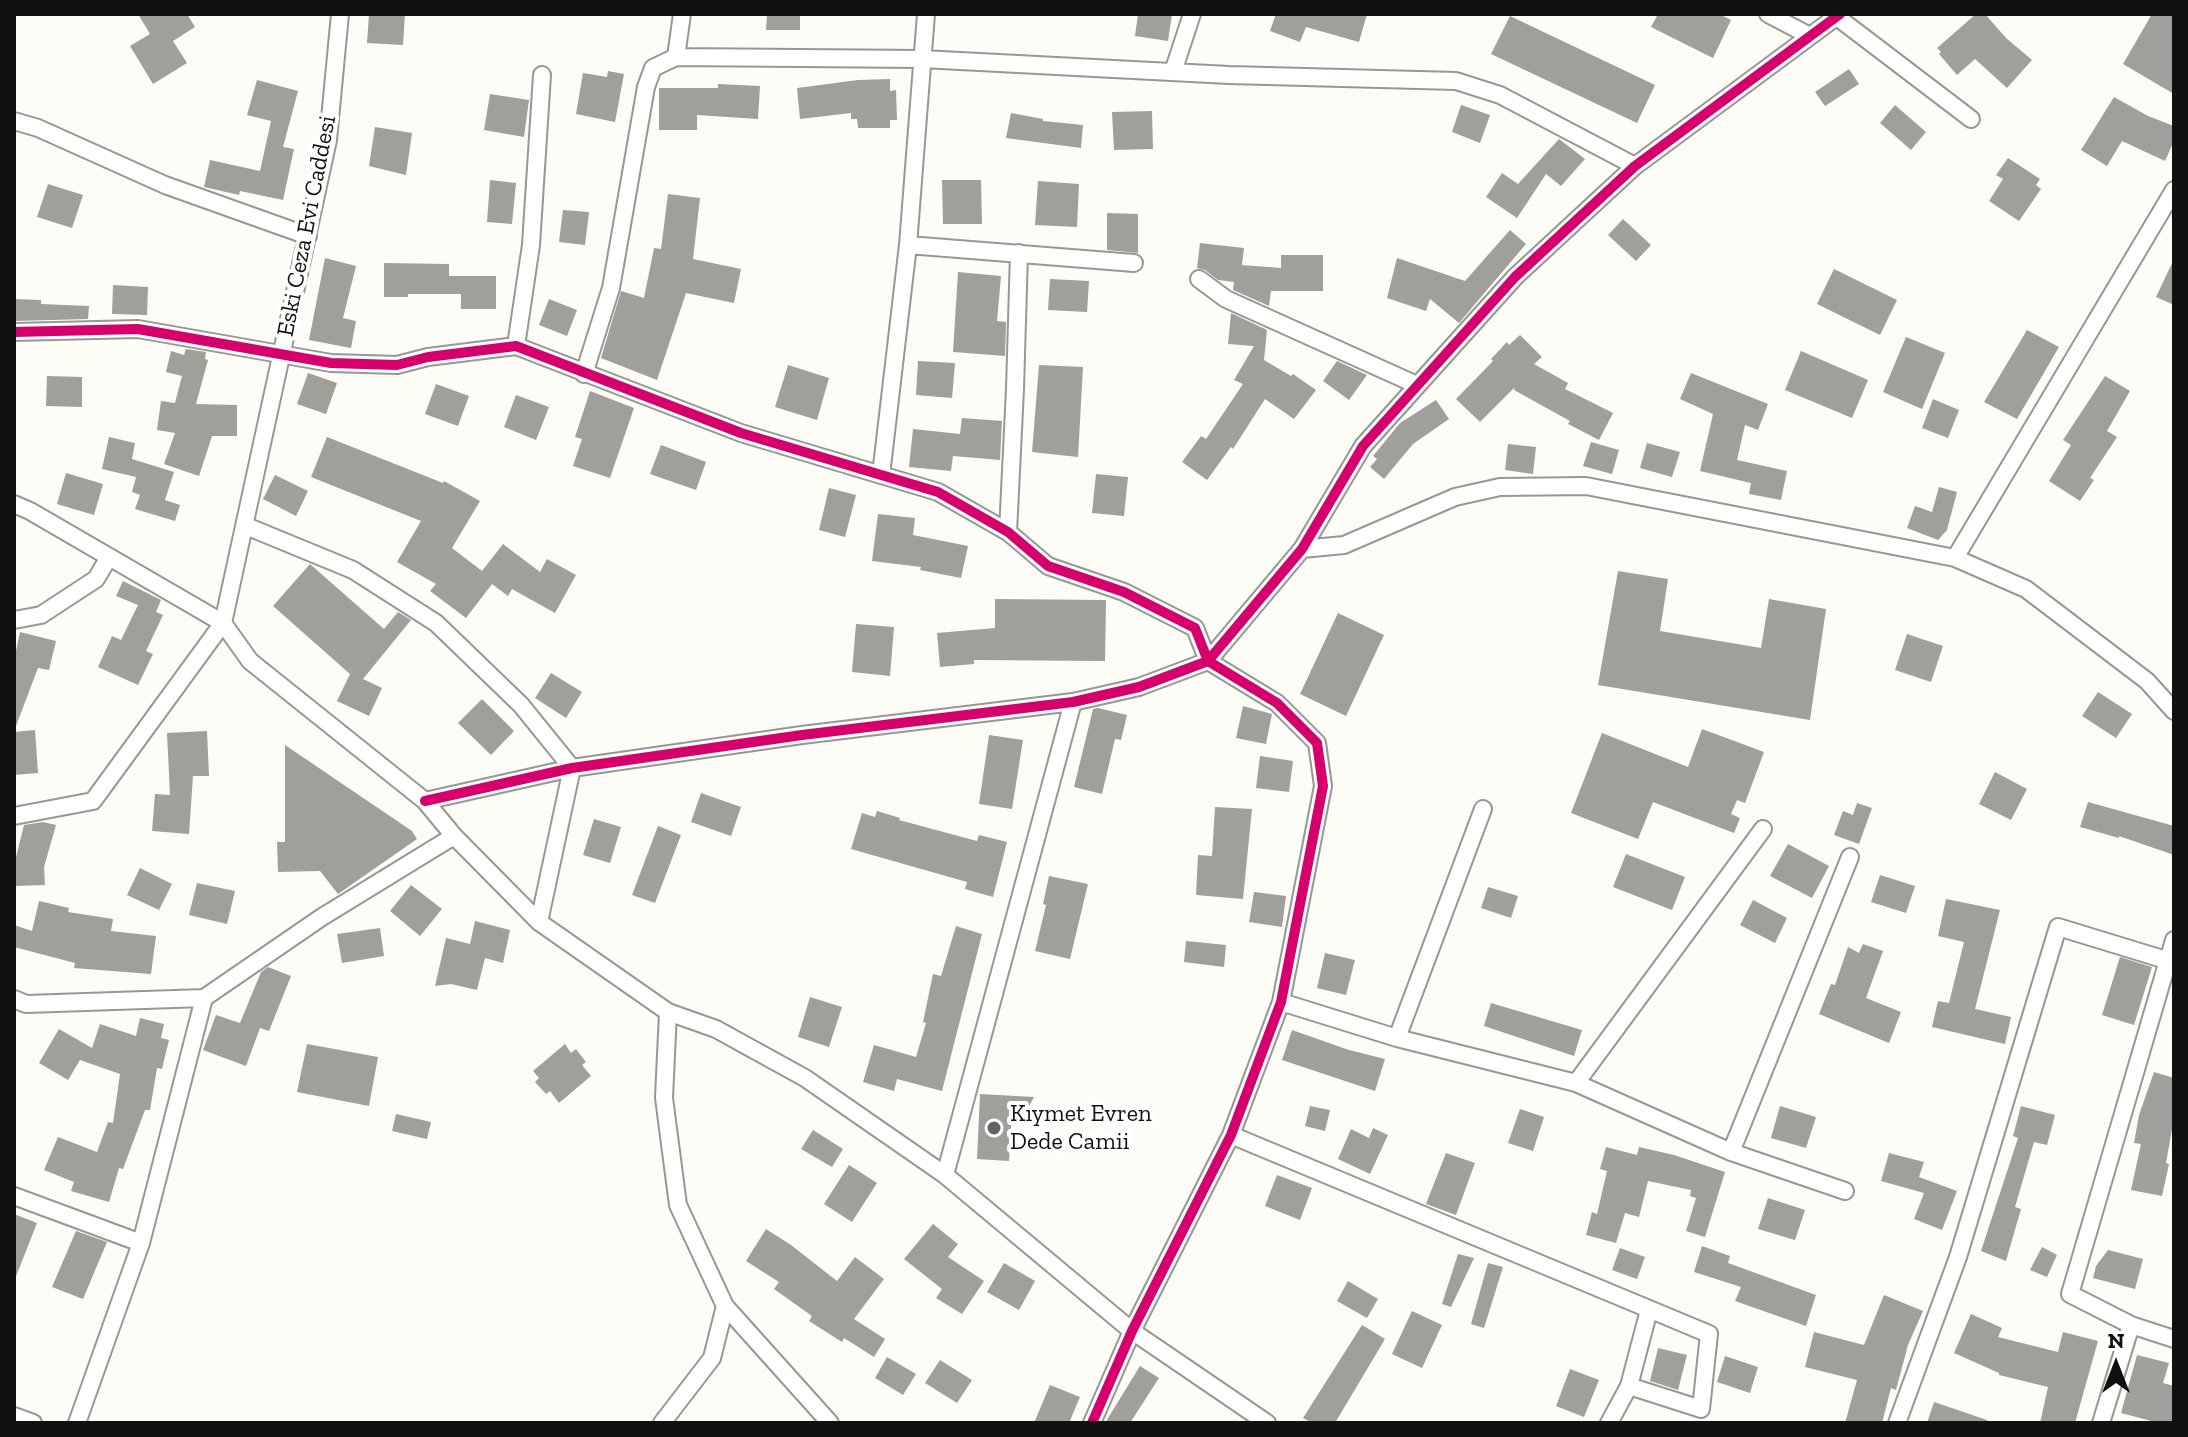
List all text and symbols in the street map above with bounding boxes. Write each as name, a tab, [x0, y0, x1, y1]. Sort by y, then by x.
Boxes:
street label: Eski Ceza Evi Caddesi	[271, 113, 343, 339]
place label: Kıymet Evren Dede Camii	[1010, 1100, 1152, 1156]
marker: Kıymet Evren Dede Camii	[985, 1119, 1003, 1137]
north arrow	[2076, 1325, 2156, 1405]
text: N	[2108, 1327, 2124, 1354]

